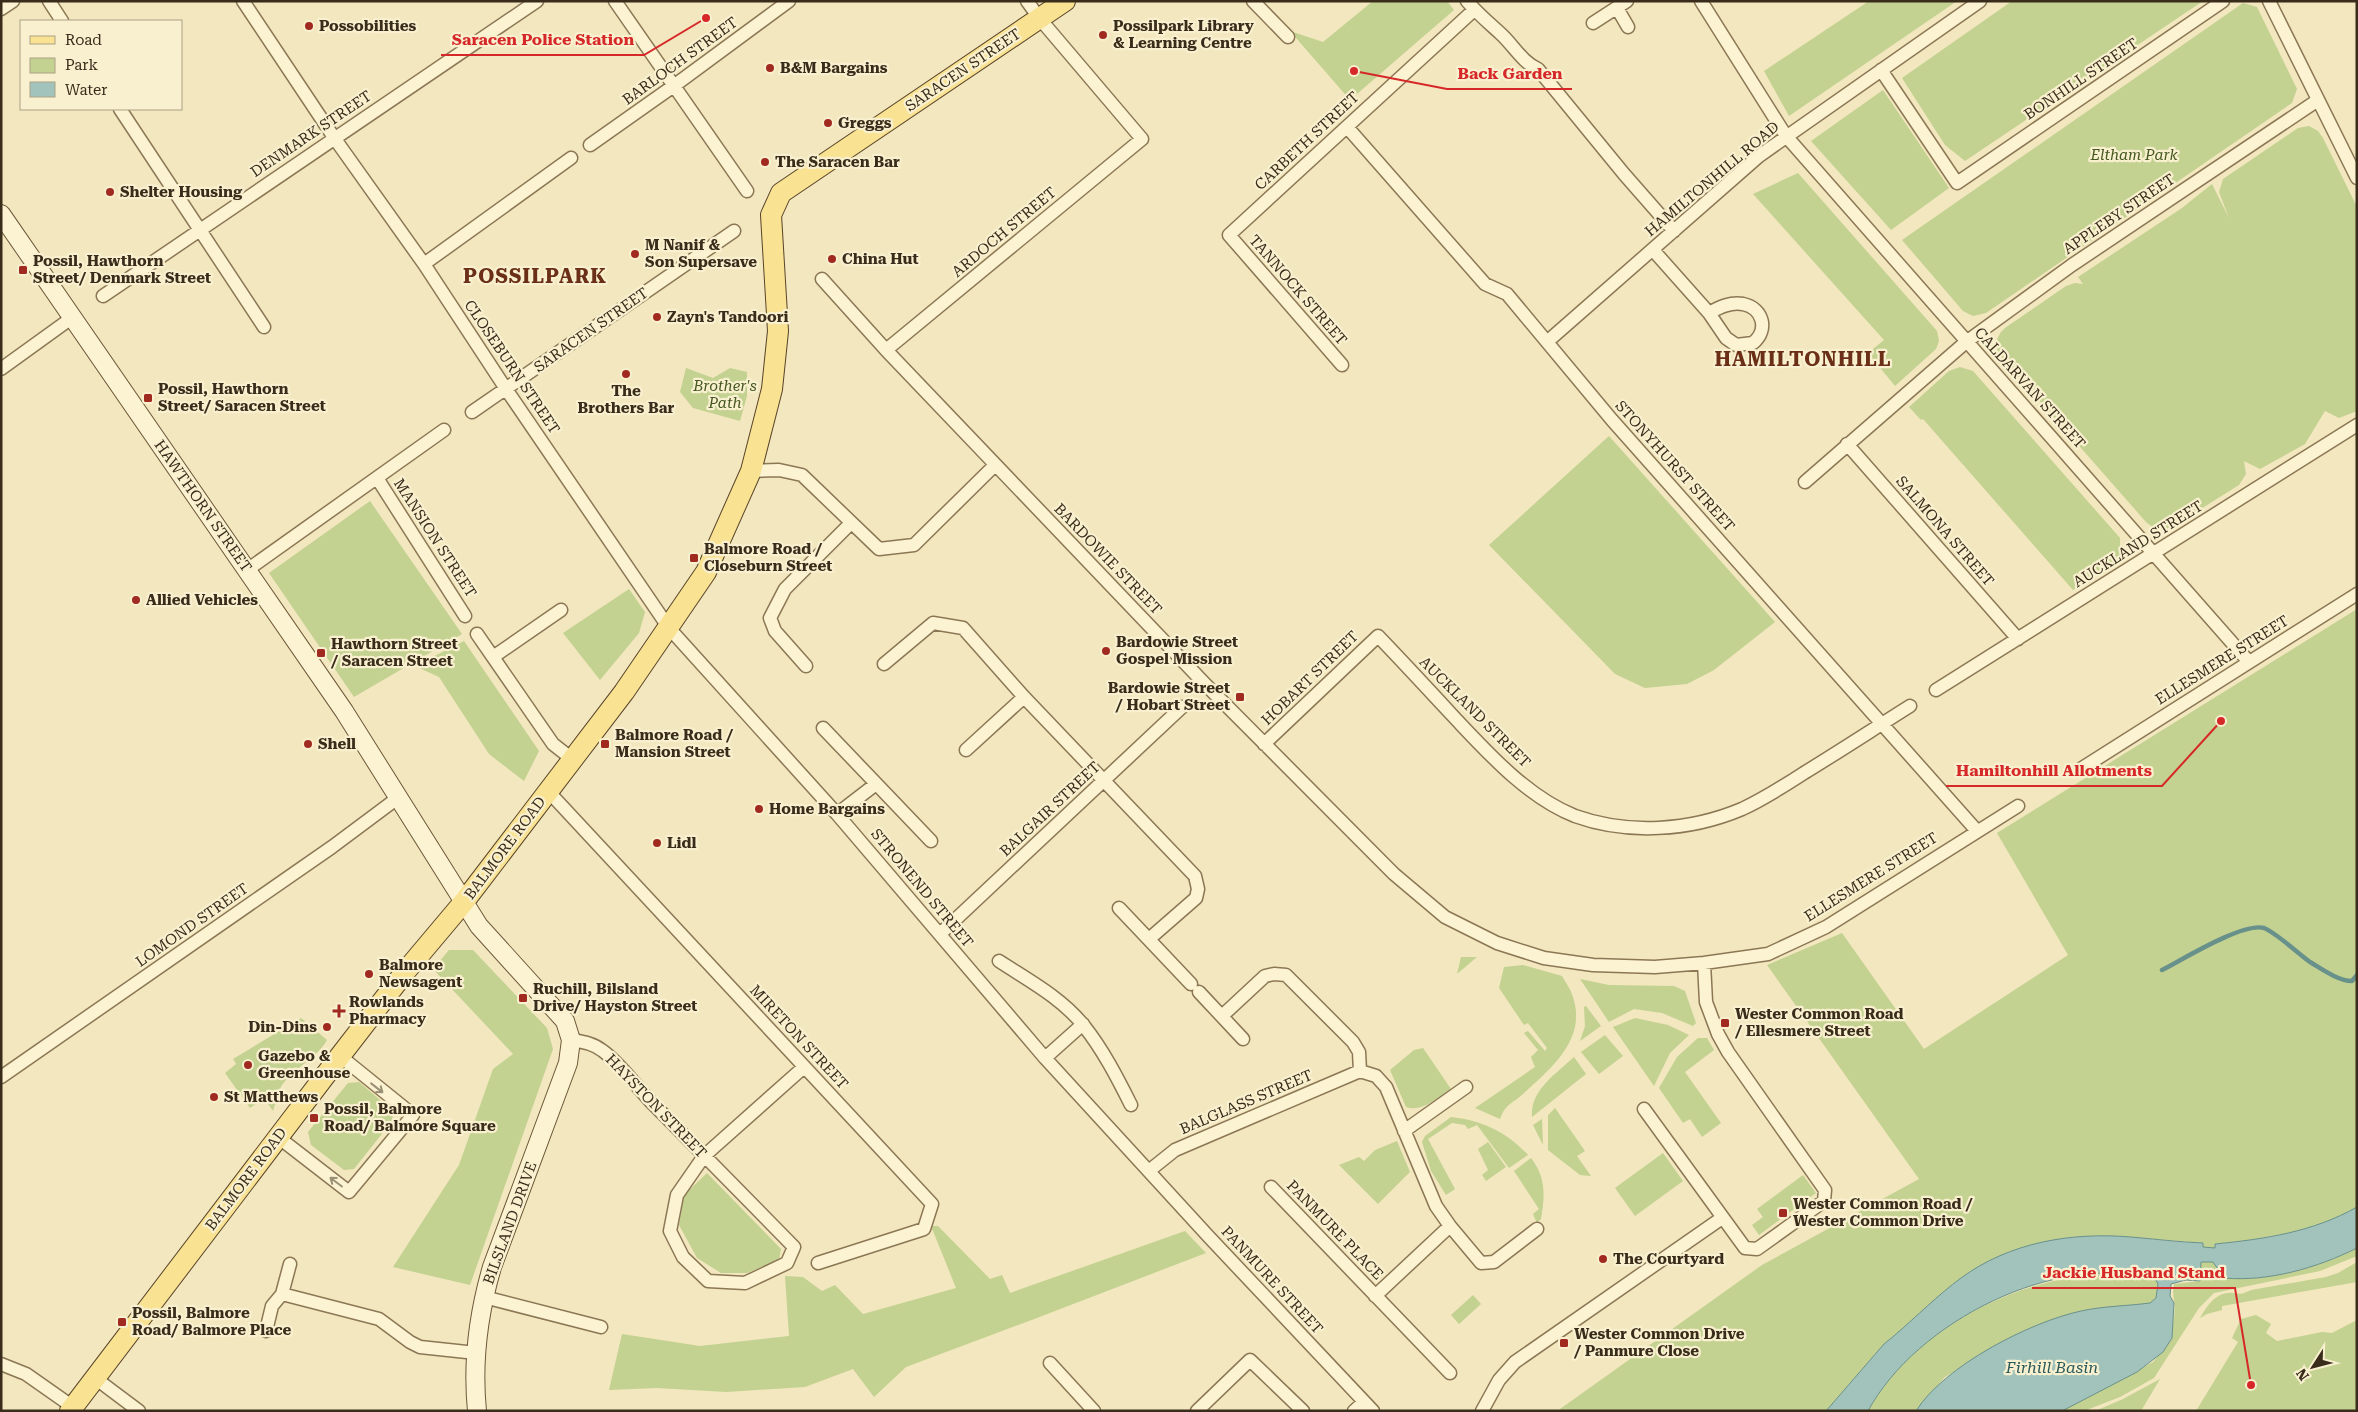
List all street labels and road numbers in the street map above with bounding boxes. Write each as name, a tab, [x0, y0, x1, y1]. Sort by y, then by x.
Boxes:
street label: BARLOCH STREET	[619, 13, 741, 109]
street label: SARACEN STREET	[902, 25, 1024, 115]
street label: BONHILL STREET	[2021, 34, 2141, 124]
street label: DENMARK STREET	[247, 87, 375, 181]
street label: CARBETH STREET	[1251, 88, 1363, 194]
street label: HAMILTONHILL ROAD	[1641, 118, 1783, 240]
street label: APPLEBY STREET	[2060, 170, 2178, 258]
street label: ARDOCH STREET	[948, 183, 1060, 281]
street label: TANNOCK STREET	[1245, 231, 1351, 349]
street label: SARACEN STREET	[530, 284, 652, 376]
street label: CLOSEBURN STREET	[460, 297, 564, 437]
street label: CALDARVAN STREET	[1971, 324, 2089, 452]
street label: STONYHURST STREET	[1612, 397, 1738, 535]
street label: HAWTHORN STREET	[151, 436, 255, 576]
street label: SALMONA STREET	[1892, 472, 1998, 590]
street label: MANSION STREET	[390, 475, 480, 601]
street label: AUCKLAND STREET	[2070, 497, 2206, 591]
street label: BARDOWIE STREET	[1050, 500, 1166, 618]
street label: ELLESMERE STREET	[2152, 612, 2292, 708]
street label: HOBART STREET	[1258, 627, 1362, 729]
street label: AUCKLAND STREET	[1416, 653, 1534, 771]
street label: BALGAIR STREET	[996, 758, 1104, 860]
street label: BALMORE ROAD	[461, 793, 549, 903]
street label: STRONEND STREET	[867, 825, 977, 951]
street label: ELLESMERE STREET	[1801, 829, 1941, 925]
street label: LOMOND STREET	[132, 879, 252, 971]
street label: MIRETON STREET	[746, 981, 852, 1093]
street label: HAYSTON STREET	[602, 1050, 710, 1162]
street label: BALGLASS STREET	[1177, 1066, 1315, 1138]
street label: BALMORE ROAD	[202, 1124, 290, 1234]
street label: BILSLAND DRIVE	[479, 1159, 541, 1287]
street label: PANMURE PLACE	[1283, 1177, 1387, 1283]
street label: PANMURE STREET	[1218, 1223, 1326, 1337]

